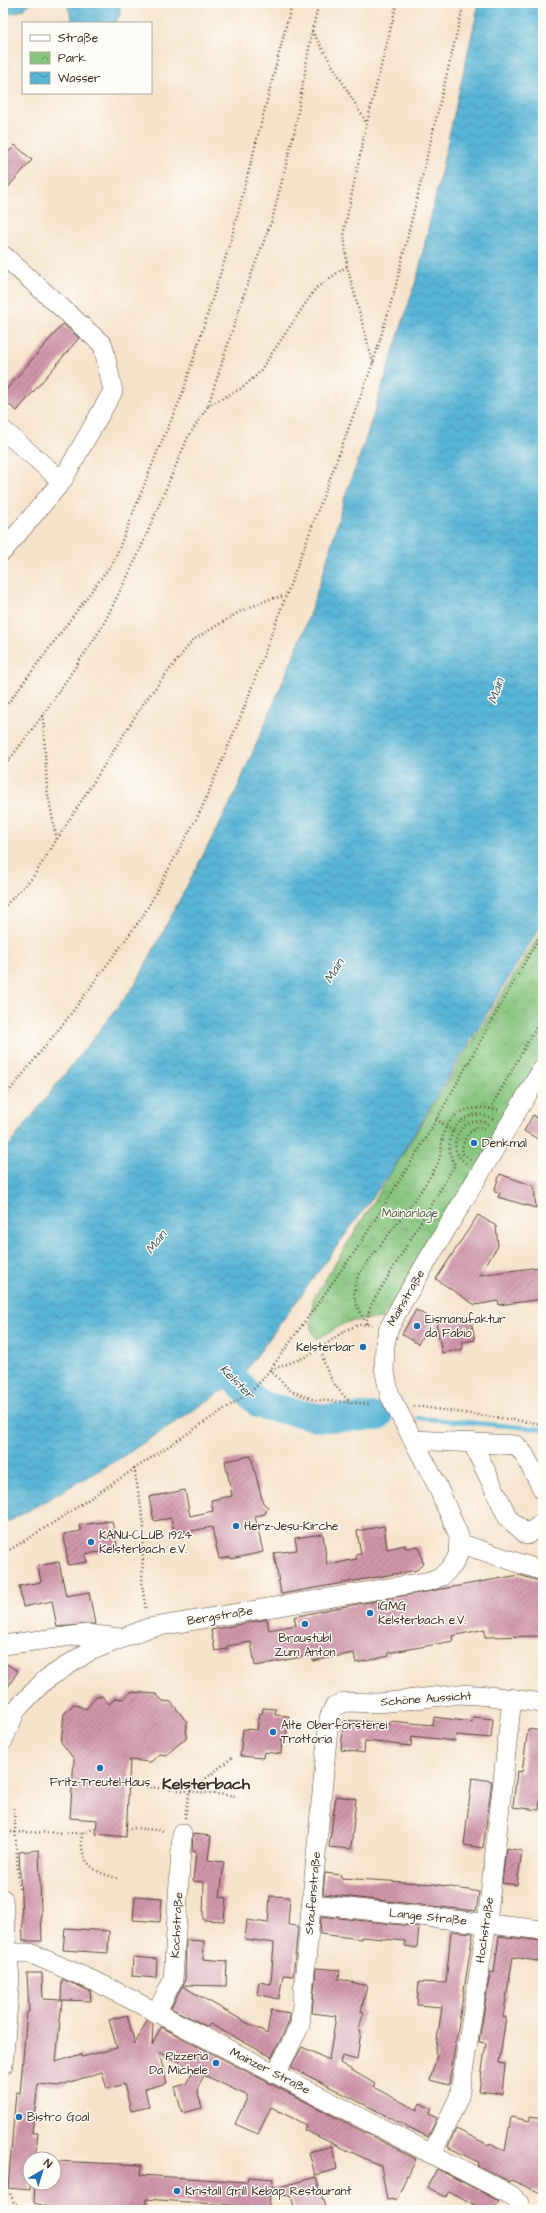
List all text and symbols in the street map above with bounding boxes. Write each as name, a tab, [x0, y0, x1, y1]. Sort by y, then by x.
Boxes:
legend	[22, 22, 152, 94]
text: Straße	[58, 30, 99, 47]
text: Park	[58, 50, 86, 67]
text: Wasser	[58, 70, 101, 87]
water label: Main	[483, 675, 509, 706]
water label: Main	[320, 954, 349, 987]
place label: Denkmal	[482, 1135, 527, 1152]
marker: Denkmal	[469, 1138, 479, 1148]
park label: Mainanlage	[382, 1205, 439, 1223]
water label: Main	[141, 1225, 172, 1258]
street label: Mainstraße	[383, 1266, 429, 1329]
place label: Eismanufaktur da Fabio	[425, 1311, 506, 1342]
marker: Eismanufaktur da Fabio	[412, 1321, 422, 1331]
place label: Kelsterbar	[296, 1339, 355, 1356]
marker: Kelsterbar	[358, 1342, 368, 1352]
water label: Kelster	[215, 1360, 260, 1405]
place label: Herz-Jesu-Kirche	[244, 1518, 339, 1535]
marker: Herz-Jesu-Kirche	[231, 1521, 241, 1531]
place label: KANU-CLUB 1924 Kelsterbach e.V.	[99, 1527, 192, 1558]
marker: KANU-CLUB 1924 Kelsterbach e.V.	[86, 1537, 96, 1547]
place label: IGMG Kelsterbach e.V.	[378, 1598, 467, 1629]
street label: Bergstraße	[186, 1602, 255, 1631]
marker: IGMG Kelsterbach e.V.	[365, 1608, 375, 1618]
marker: Braustübl Zum Anton	[300, 1619, 310, 1629]
place label: Braustübl Zum Anton	[275, 1630, 335, 1661]
street label: Schöne Aussicht	[380, 1687, 472, 1711]
place label: Alte Oberförsterei Trattoria	[281, 1717, 388, 1748]
marker: Alte Oberförsterei Trattoria	[268, 1727, 278, 1737]
marker: Fritz-Treutel-Haus	[95, 1763, 105, 1773]
district label: Kelsterbach	[162, 1773, 251, 1795]
place label: Fritz-Treutel-Haus	[50, 1774, 150, 1791]
street label: Staufenstraße	[301, 1850, 325, 1935]
street label: Kochstraße	[167, 1891, 187, 1958]
street label: Hochstraße	[472, 1896, 498, 1964]
street label: Lange Straße	[388, 1904, 468, 1931]
street label: Mainzer Straße	[227, 2043, 314, 2099]
place label: Pizzeria Da Michele	[149, 2048, 209, 2079]
marker: Pizzeria Da Michele	[211, 2058, 221, 2068]
place label: Bistro Goal	[27, 2109, 90, 2126]
marker: Bistro Goal	[14, 2112, 24, 2122]
north arrow	[22, 2151, 62, 2191]
text: N	[41, 2155, 55, 2172]
place label: Kristall Grill Kebap Restaurant	[185, 2183, 352, 2200]
marker: Kristall Grill Kebap Restaurant	[172, 2186, 182, 2196]

